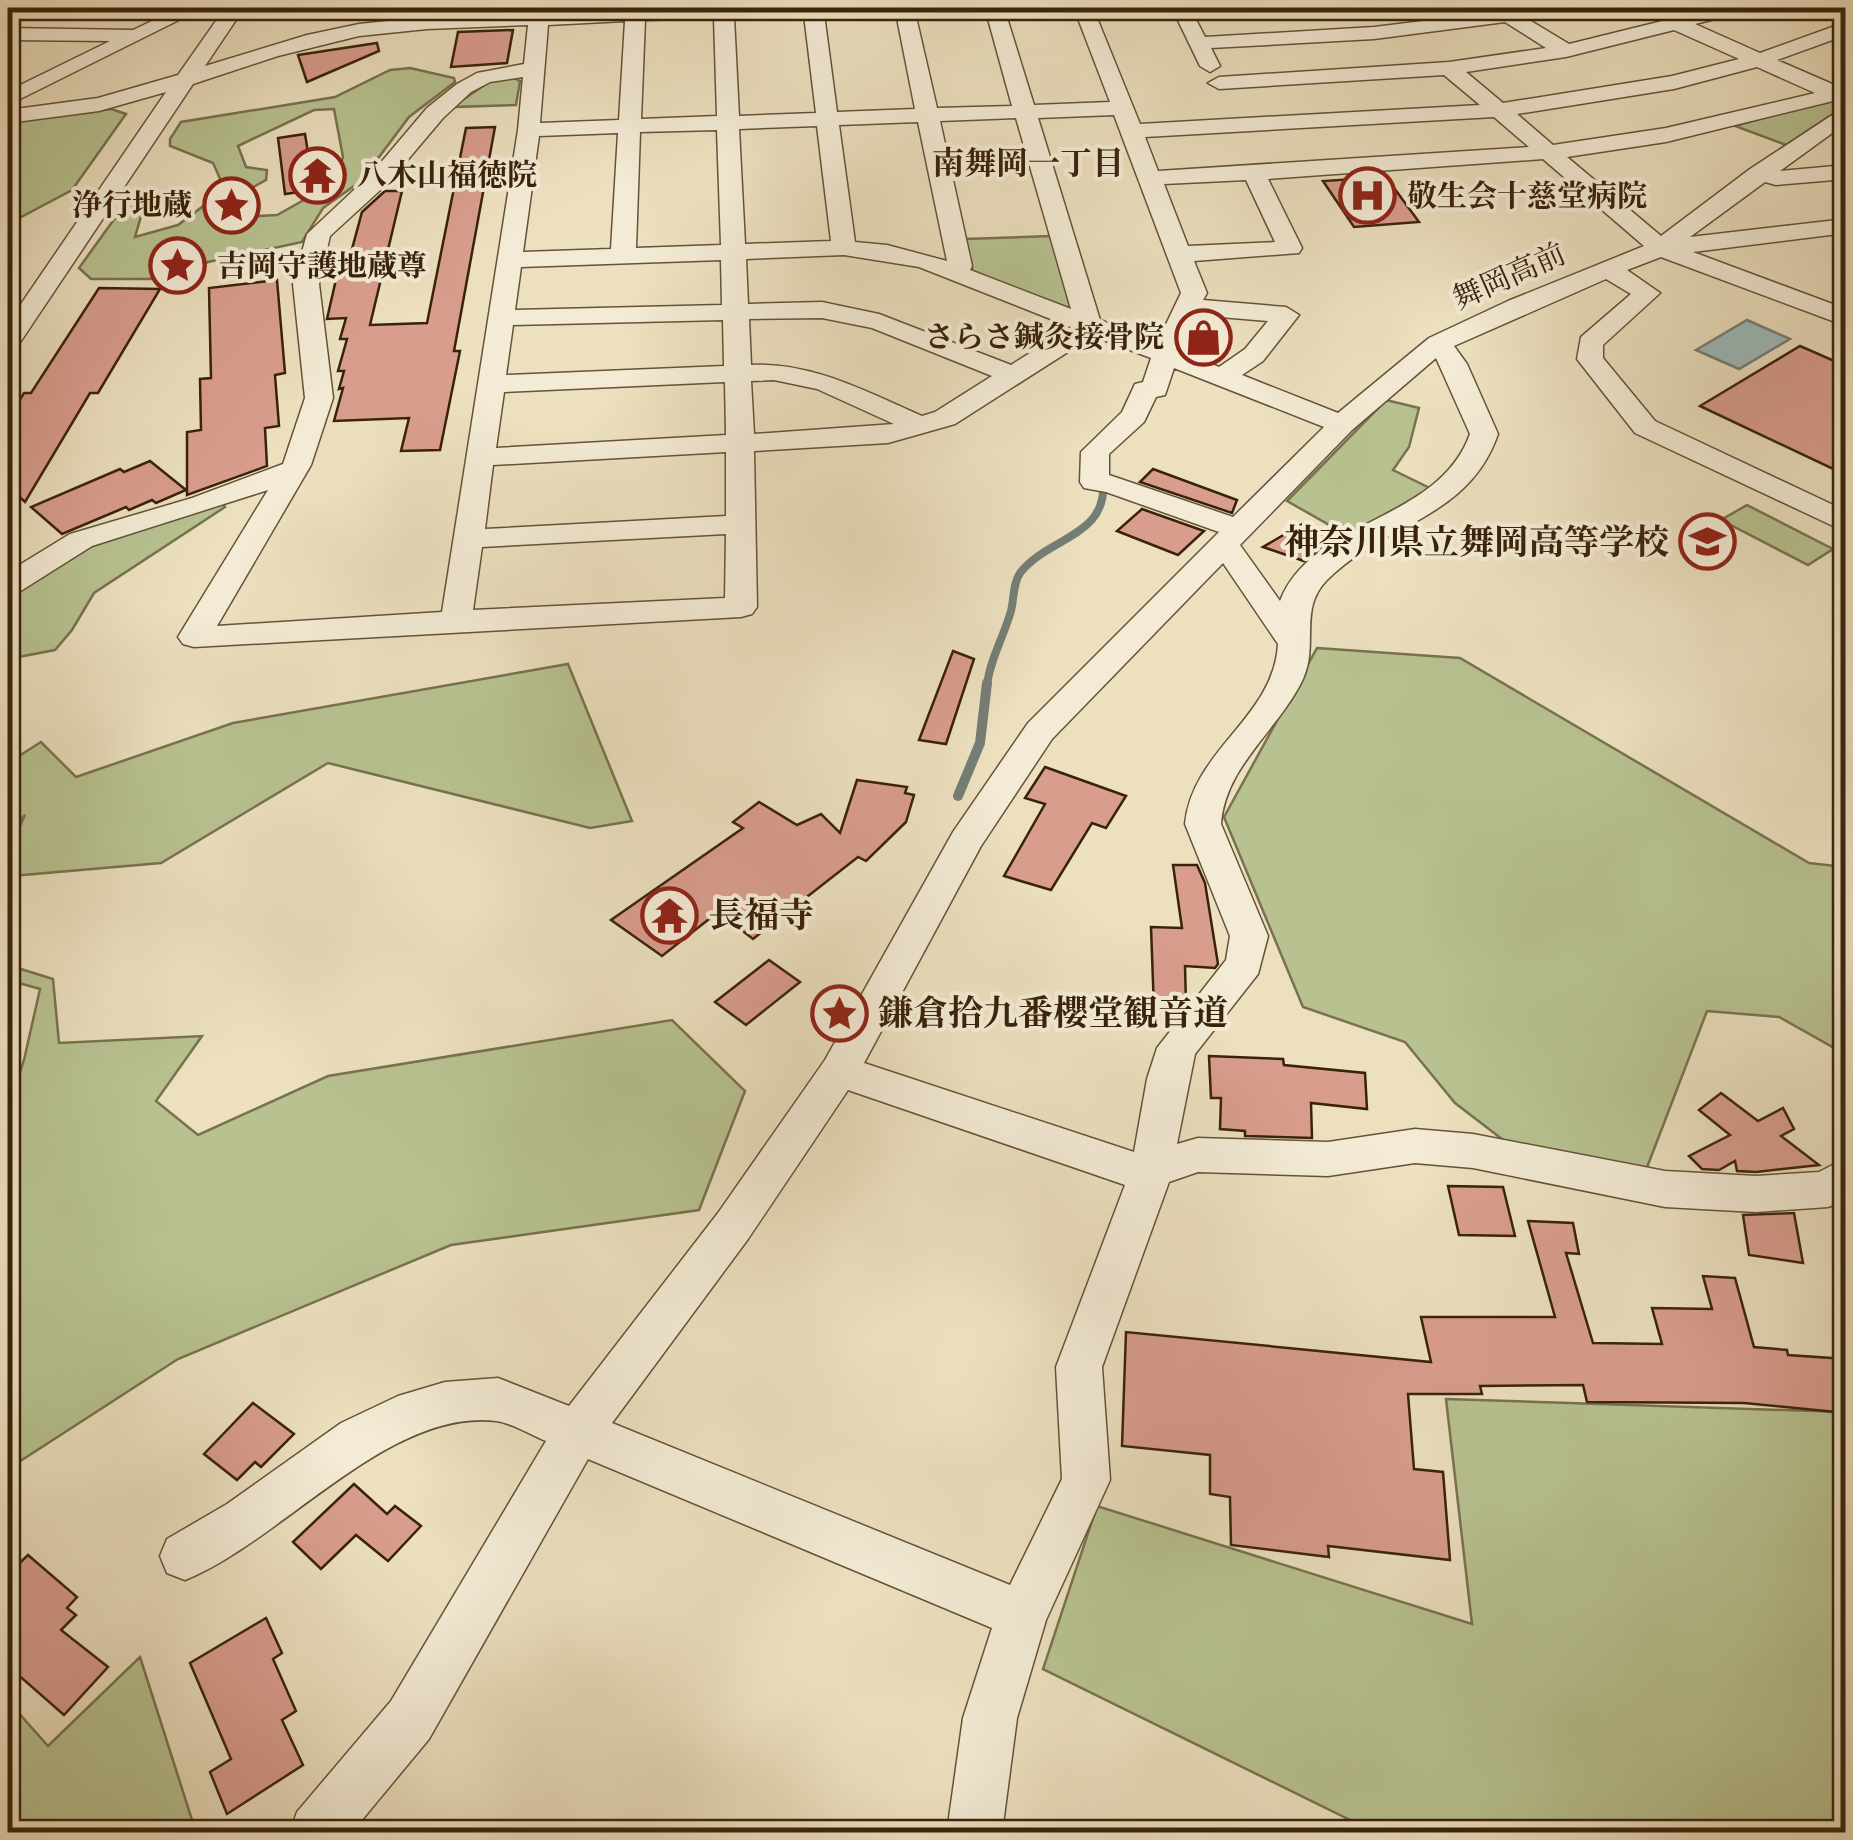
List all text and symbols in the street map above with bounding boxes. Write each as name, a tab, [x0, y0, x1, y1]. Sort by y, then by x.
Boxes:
district label: 南舞岡一丁目	[932, 144, 1124, 184]
temple icon: 八木山福徳院	[288, 145, 348, 205]
place label: 八木山福徳院	[357, 157, 537, 195]
hospital icon: 敬生会十慈堂病院	[1338, 166, 1398, 226]
place icon: 浄行地蔵	[201, 175, 261, 235]
place label: 敬生会十慈堂病院	[1407, 178, 1647, 216]
place label: 浄行地蔵	[72, 187, 192, 225]
street label: 舞岡高前	[1447, 235, 1572, 319]
place icon: 吉岡守護地蔵尊	[148, 236, 208, 296]
place label: 吉岡守護地蔵尊	[217, 248, 427, 286]
shop icon: さらさ鍼灸接骨院	[1173, 307, 1233, 367]
place label: さらさ鍼灸接骨院	[924, 319, 1164, 357]
school or university icon: 神奈川県立舞岡高等学校	[1678, 512, 1738, 572]
place label: 神奈川県立舞岡高等学校	[1284, 522, 1669, 565]
temple icon: 長福寺	[640, 885, 700, 945]
place label: 長福寺	[709, 895, 814, 938]
place icon: 鎌倉拾九番櫻堂観音道	[809, 983, 869, 1043]
place label: 鎌倉拾九番櫻堂観音道	[878, 993, 1228, 1036]

